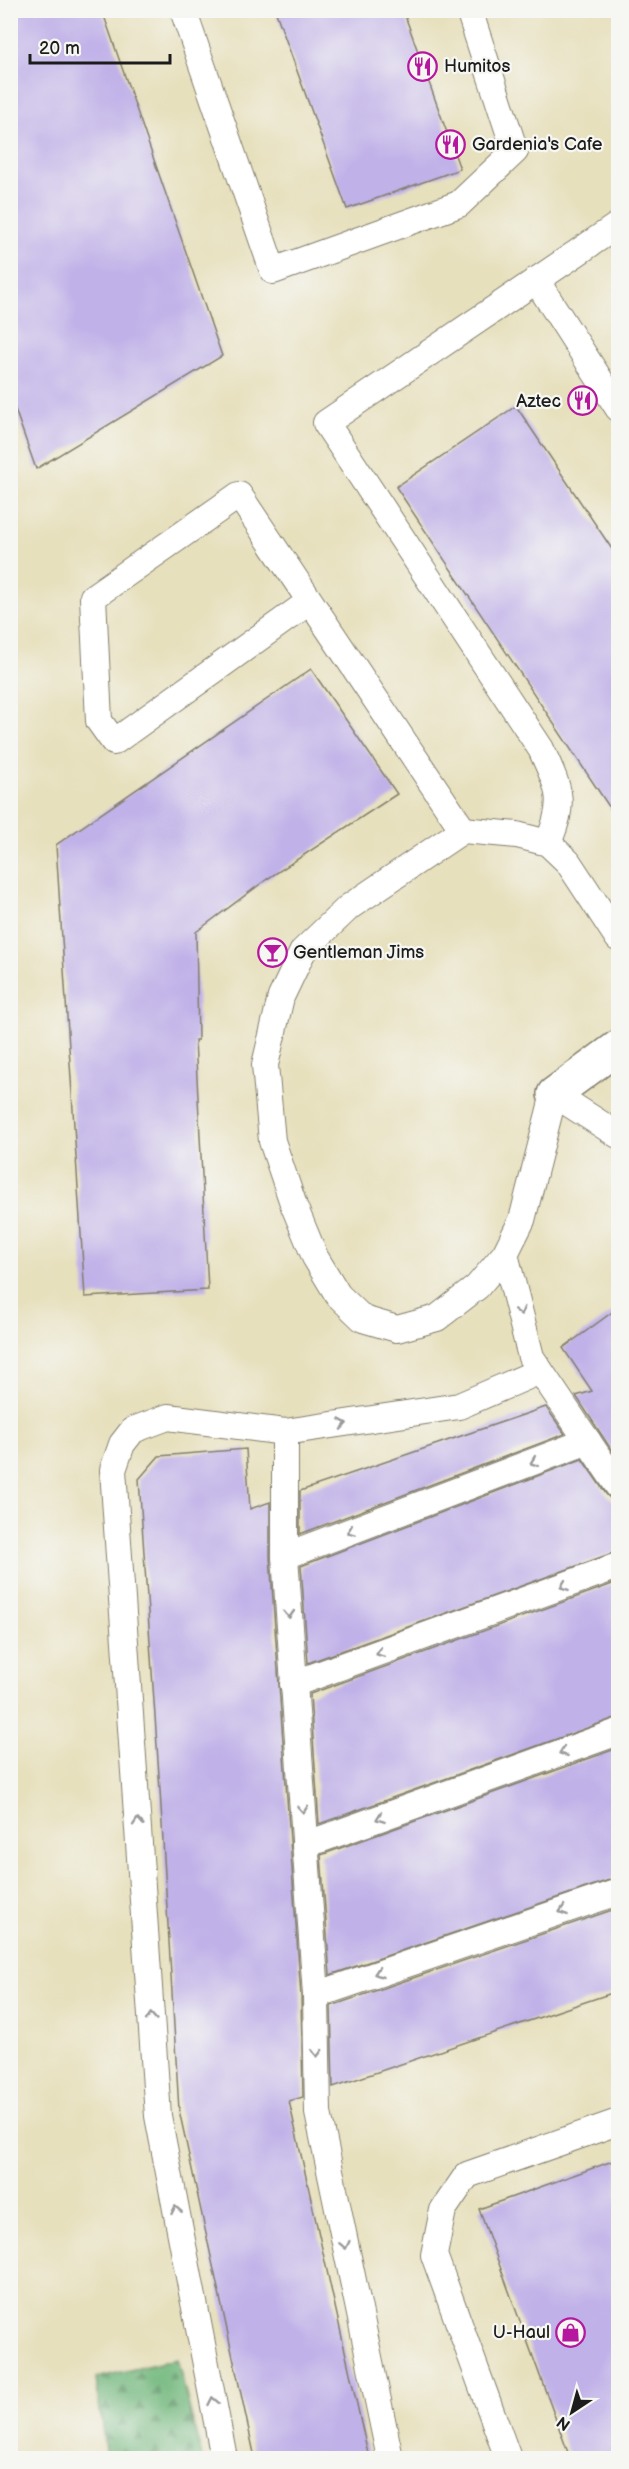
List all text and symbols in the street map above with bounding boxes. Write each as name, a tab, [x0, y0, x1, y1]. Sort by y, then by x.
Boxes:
scale bar	[30, 27, 170, 65]
text: 20 m	[39, 38, 80, 59]
restaurant icon: Humitos	[407, 50, 439, 82]
place label: Humitos	[444, 56, 510, 77]
restaurant icon: Gardenia's Cafe	[435, 128, 467, 160]
place label: Gardenia's Cafe	[472, 134, 603, 155]
restaurant icon: Aztec	[566, 385, 598, 417]
place label: Aztec	[516, 391, 561, 412]
bar icon: Gentleman Jims	[256, 936, 288, 968]
place label: Gentleman Jims	[293, 942, 424, 963]
one-way arrow	[512, 1306, 525, 1316]
one-way arrow	[339, 1418, 348, 1430]
one-way arrow	[529, 1455, 540, 1467]
one-way arrow	[346, 1524, 357, 1536]
one-way arrow	[559, 1579, 569, 1592]
one-way arrow	[282, 1610, 295, 1619]
one-way arrow	[375, 1645, 386, 1658]
one-way arrow	[559, 1745, 569, 1758]
one-way arrow	[296, 1804, 309, 1813]
one-way arrow	[375, 1811, 386, 1824]
one-way arrow	[131, 1818, 144, 1827]
one-way arrow	[558, 1903, 569, 1916]
one-way arrow	[373, 1966, 384, 1979]
one-way arrow	[145, 2012, 158, 2021]
one-way arrow	[310, 2049, 323, 2058]
one-way arrow	[170, 2205, 183, 2215]
one-way arrow	[338, 2240, 351, 2250]
shop icon: U-Haul	[555, 2316, 587, 2348]
place label: U-Haul	[493, 2322, 550, 2343]
north arrow	[542, 2382, 602, 2442]
one-way arrow	[207, 2396, 220, 2406]
text: N	[554, 2412, 575, 2434]

